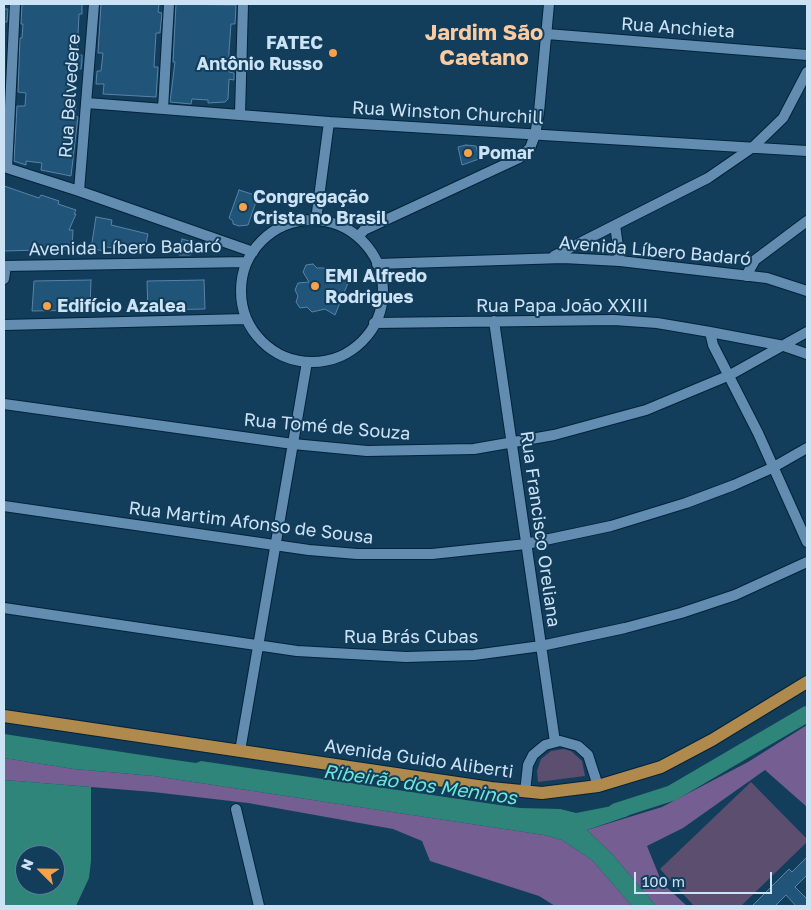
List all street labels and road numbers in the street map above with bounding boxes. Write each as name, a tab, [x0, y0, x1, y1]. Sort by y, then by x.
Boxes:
street label: Rua Anchieta	[620, 13, 736, 43]
street label: Rua Belvedere	[55, 33, 85, 159]
street label: Rua Winston Churchill	[352, 97, 544, 129]
street label: Avenida Líbero Badaró	[558, 232, 752, 270]
street label: Avenida Líbero Badaró	[28, 236, 222, 260]
street label: Rua Papa João XXIII	[476, 295, 648, 317]
street label: Rua Tomé de Souza	[243, 409, 411, 445]
street label: Rua Francisco Oreliana	[516, 429, 564, 629]
street label: Rua Martim Afonso de Sousa	[127, 497, 375, 549]
street label: Rua Brás Cubas	[344, 626, 478, 648]
street label: Avenida Guido Aliberti	[323, 735, 515, 783]

